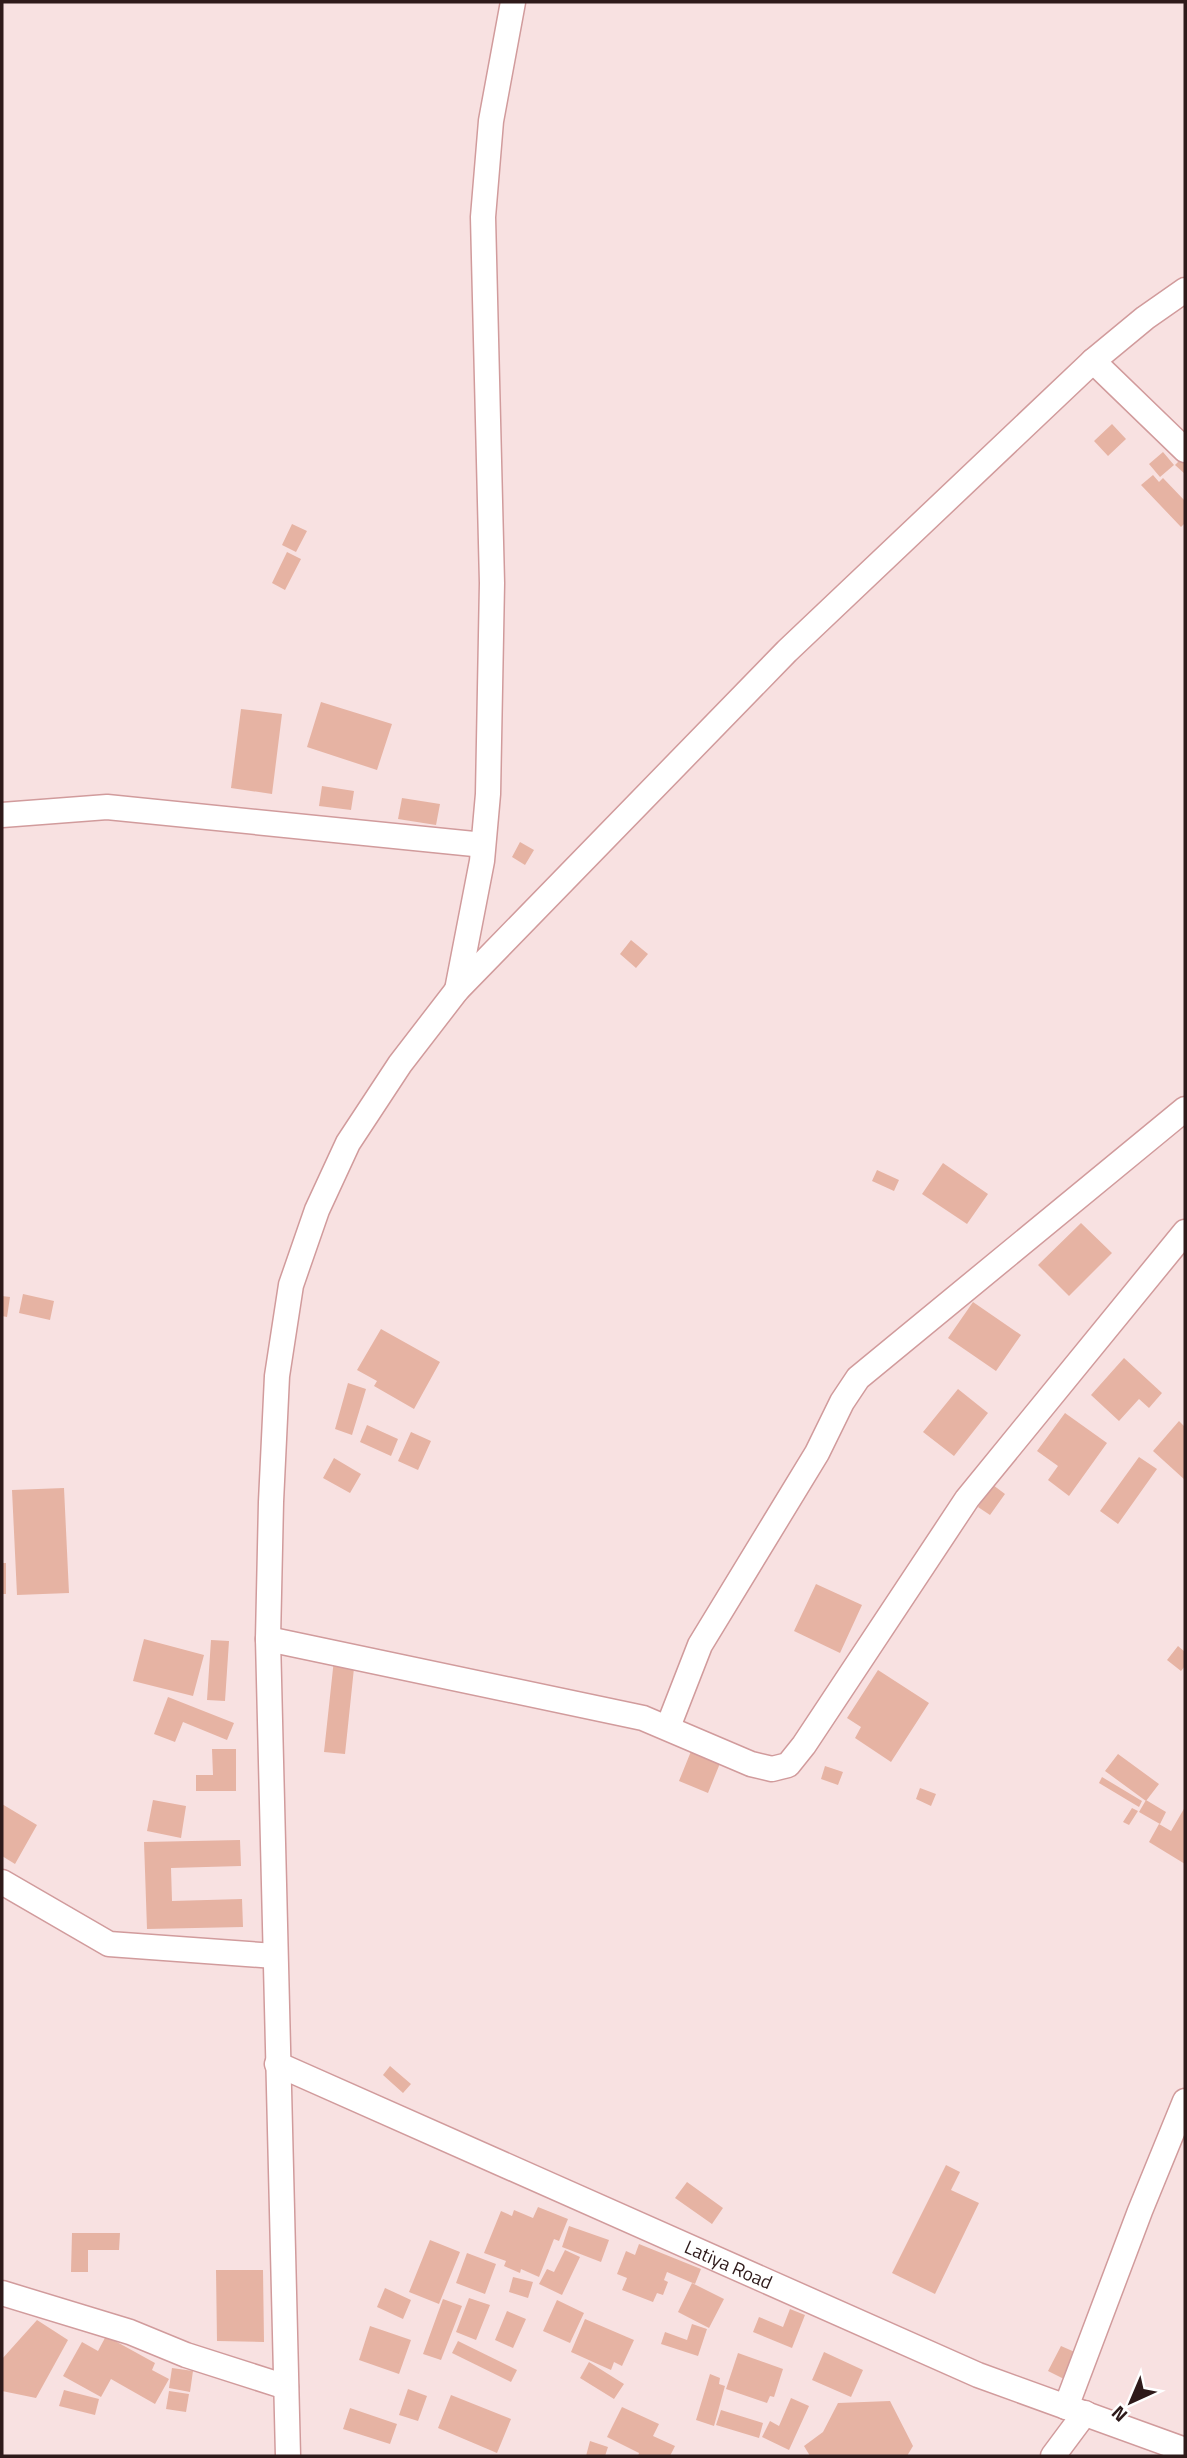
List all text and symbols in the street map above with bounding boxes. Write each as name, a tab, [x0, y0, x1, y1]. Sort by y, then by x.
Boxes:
street label: Latiya Road	[680, 2232, 777, 2296]
north arrow	[1096, 2367, 1166, 2437]
text: N	[1104, 2400, 1134, 2430]

